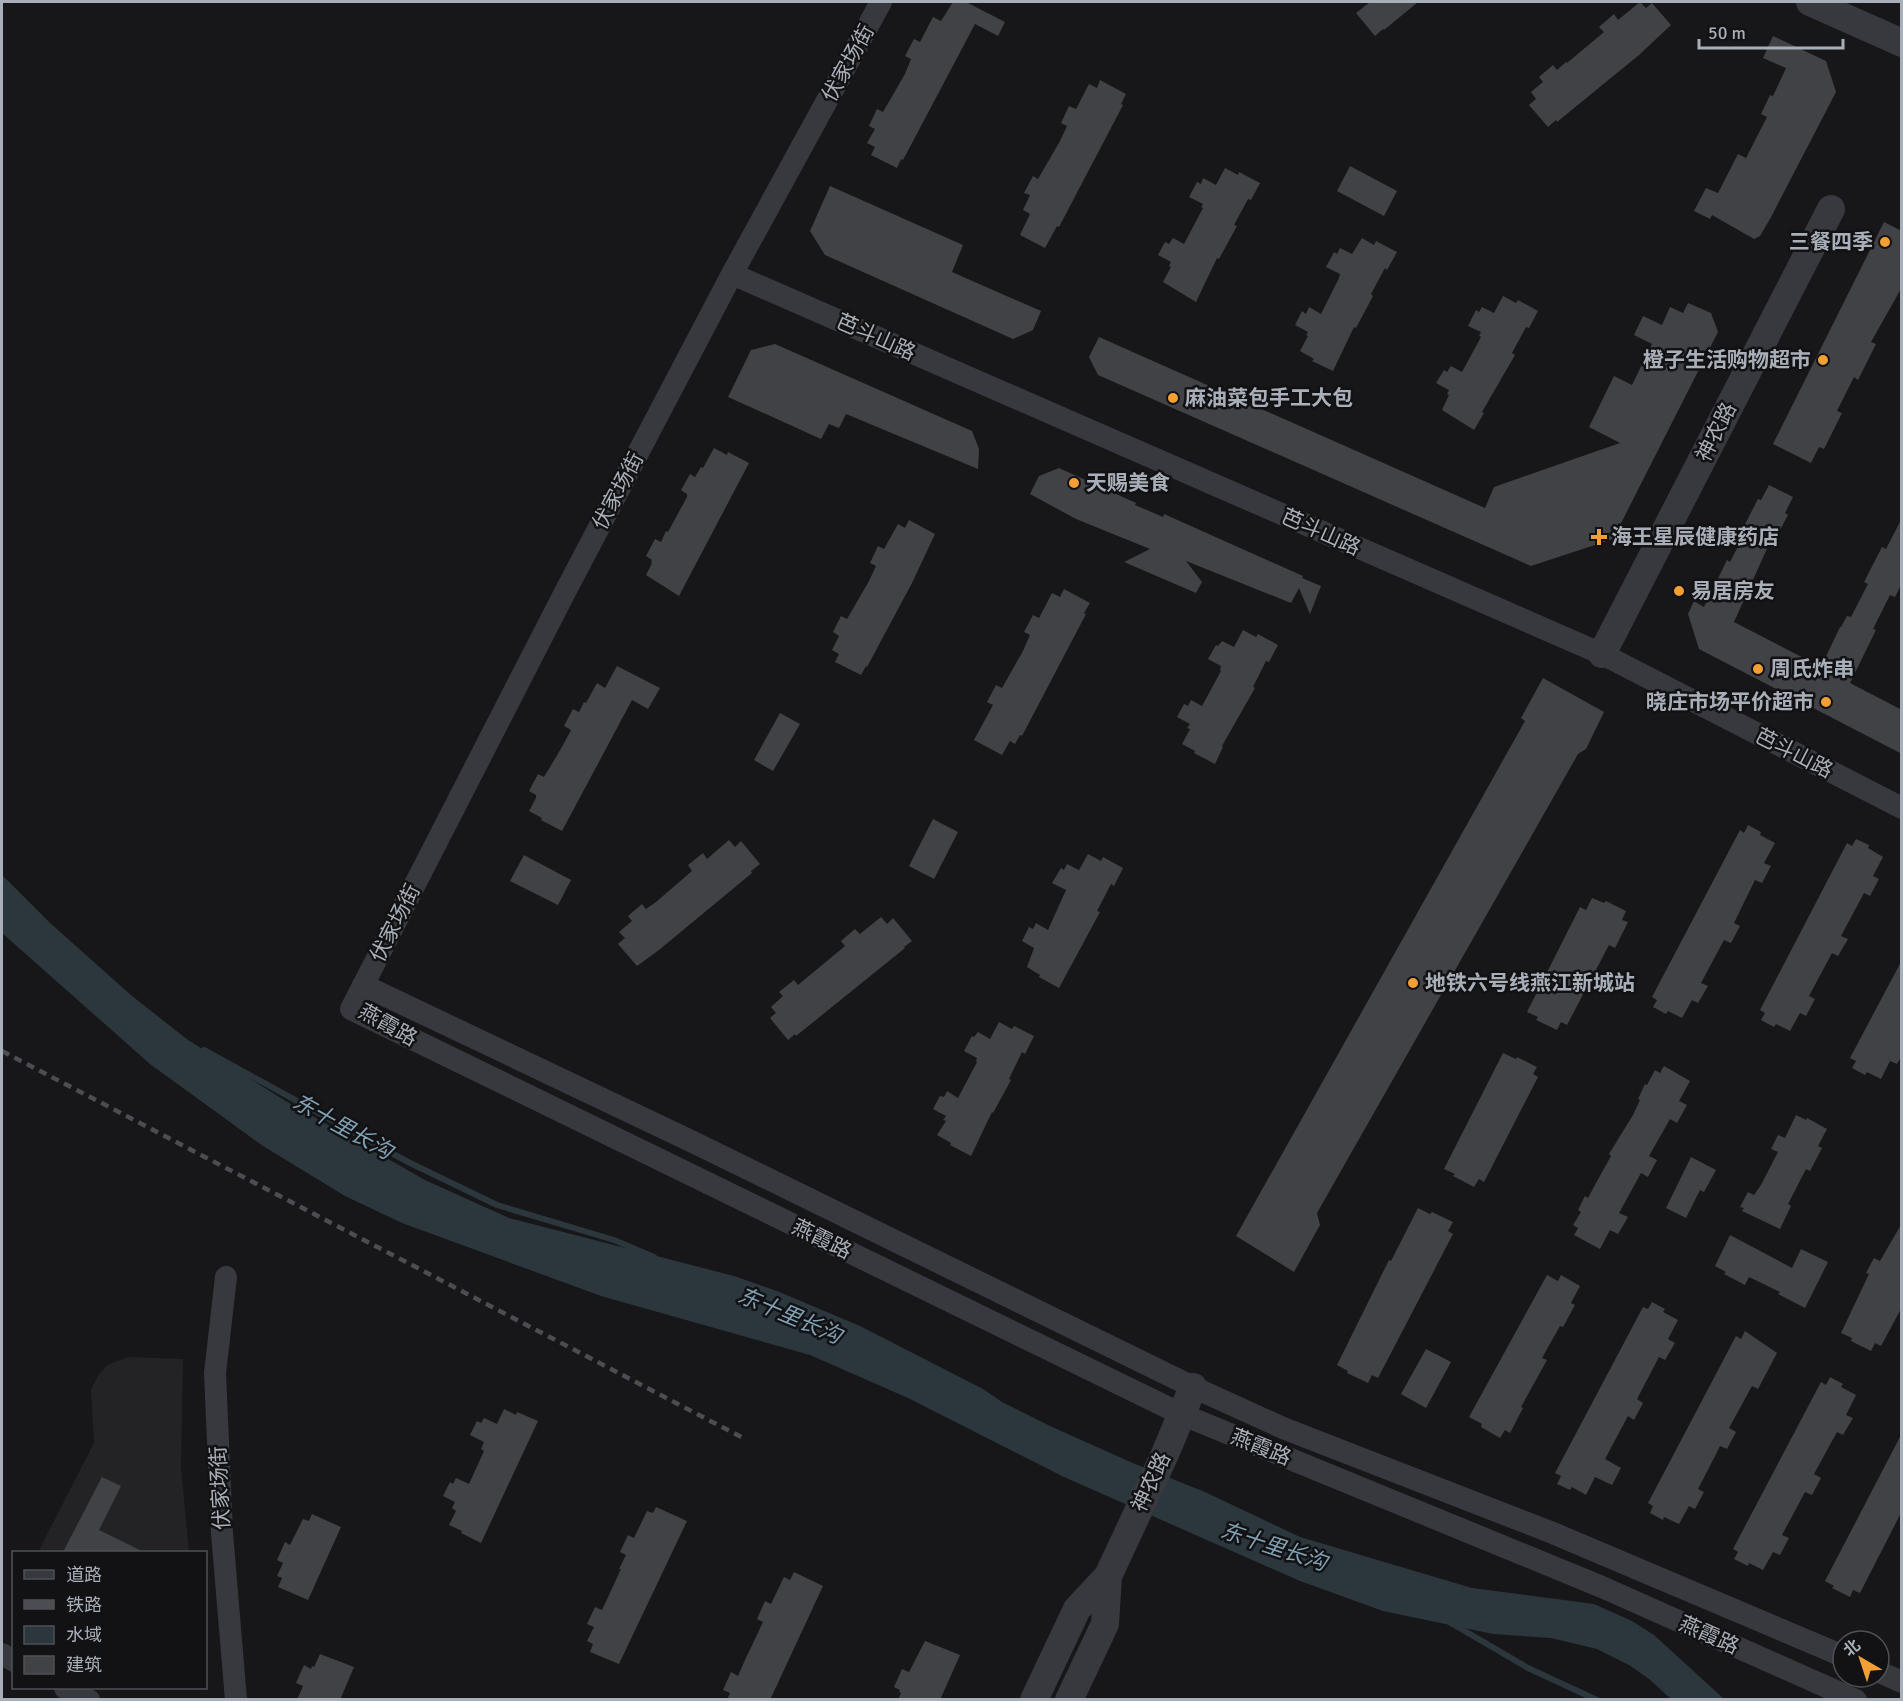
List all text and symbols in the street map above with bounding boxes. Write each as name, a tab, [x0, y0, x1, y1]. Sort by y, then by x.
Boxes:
scale bar	[1699, 12, 1843, 50]
street label: 伏家场街	[816, 20, 880, 106]
text: 50 m	[1708, 22, 1746, 44]
place label: 三餐四季	[1789, 229, 1873, 255]
marker: 三餐四季	[1878, 235, 1892, 249]
street label: 芭斗山路	[832, 308, 920, 366]
place label: 橙子生活购物超市	[1643, 347, 1811, 373]
marker: 橙子生活购物超市	[1816, 353, 1830, 367]
place label: 麻油菜包手工大包	[1185, 385, 1353, 411]
marker: 麻油菜包手工大包	[1166, 391, 1180, 405]
street label: 神农路	[1690, 398, 1742, 466]
street label: 伏家场街	[587, 448, 649, 534]
place label: 天赐美食	[1086, 470, 1170, 496]
marker: 天赐美食	[1067, 476, 1081, 490]
street label: 芭斗山路	[1277, 503, 1365, 561]
place label: 海王星辰健康药店	[1611, 524, 1779, 550]
marker: 海王星辰健康药店	[1592, 530, 1606, 544]
place label: 易居房友	[1691, 578, 1775, 604]
marker: 易居房友	[1672, 584, 1686, 598]
place label: 周氏炸串	[1770, 656, 1854, 682]
marker: 周氏炸串	[1751, 662, 1765, 676]
place label: 晓庄市场平价超市	[1646, 689, 1814, 715]
marker: 晓庄市场平价超市	[1819, 695, 1833, 709]
street label: 芭斗山路	[1751, 722, 1837, 784]
street label: 伏家场街	[364, 880, 426, 966]
place label: 地铁六号线燕江新城站	[1425, 970, 1635, 996]
marker: 地铁六号线燕江新城站	[1406, 976, 1420, 990]
street label: 燕霞路	[354, 998, 422, 1052]
water label: 东十里长沟	[288, 1088, 399, 1166]
street label: 燕霞路	[788, 1214, 856, 1264]
water label: 东十里长沟	[734, 1282, 848, 1350]
street label: 燕霞路	[1227, 1423, 1295, 1471]
street label: 伏家场街	[205, 1445, 235, 1531]
street label: 神农路	[1126, 1448, 1176, 1516]
water label: 东十里长沟	[1217, 1517, 1332, 1577]
legend	[12, 1551, 207, 1689]
text: 道路	[66, 1564, 102, 1586]
text: 铁路	[66, 1594, 102, 1616]
street label: 燕霞路	[1675, 1610, 1743, 1660]
text: 水域	[66, 1624, 102, 1646]
north arrow	[1831, 1629, 1891, 1689]
text: 北	[1840, 1635, 1865, 1661]
text: 建筑	[66, 1654, 102, 1676]

